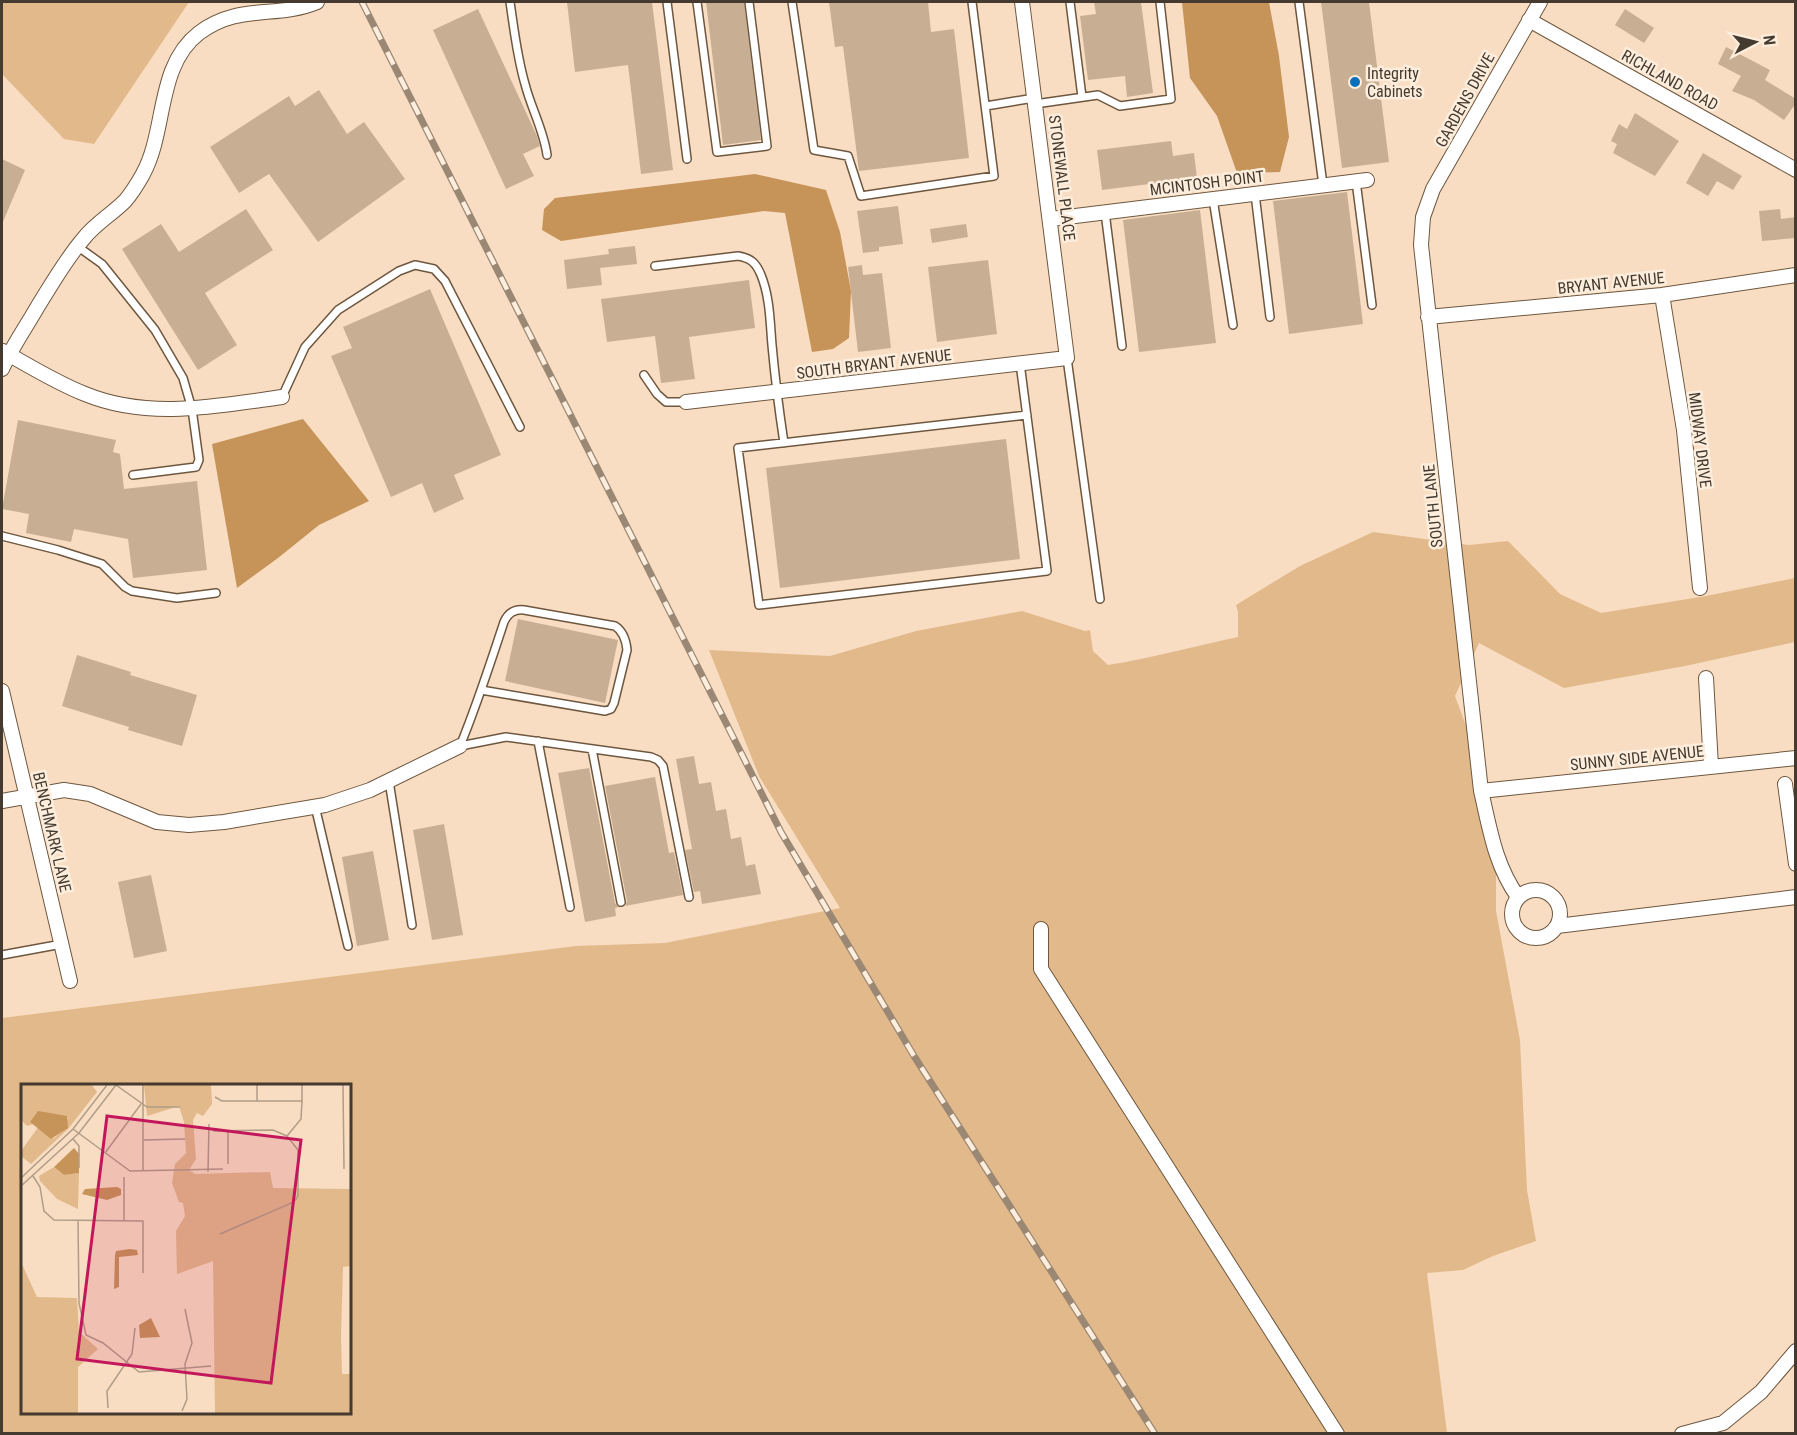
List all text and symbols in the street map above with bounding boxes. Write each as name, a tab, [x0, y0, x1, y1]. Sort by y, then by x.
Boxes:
north arrow	[1725, 12, 1785, 72]
text: N	[1759, 34, 1779, 46]
street label: RICHLAND ROAD	[1618, 46, 1722, 114]
street label: GARDENS DRIVE	[1431, 50, 1499, 150]
place label: Integrity Cabinets	[1367, 64, 1423, 101]
marker: Integrity Cabinets	[1348, 75, 1362, 89]
street label: STONEWALL PLACE	[1045, 114, 1079, 242]
street label: MCINTOSH POINT	[1149, 167, 1265, 199]
street label: BRYANT AVENUE	[1557, 268, 1665, 298]
street label: SOUTH BRYANT AVENUE	[795, 345, 953, 383]
street label: MIDWAY DRIVE	[1685, 391, 1715, 489]
street label: SOUTH LANE	[1419, 463, 1447, 549]
street label: SUNNY SIDE AVENUE	[1569, 742, 1705, 774]
street label: BENCHMARK LANE	[29, 770, 75, 894]
inset map	[21, 1084, 351, 1414]

